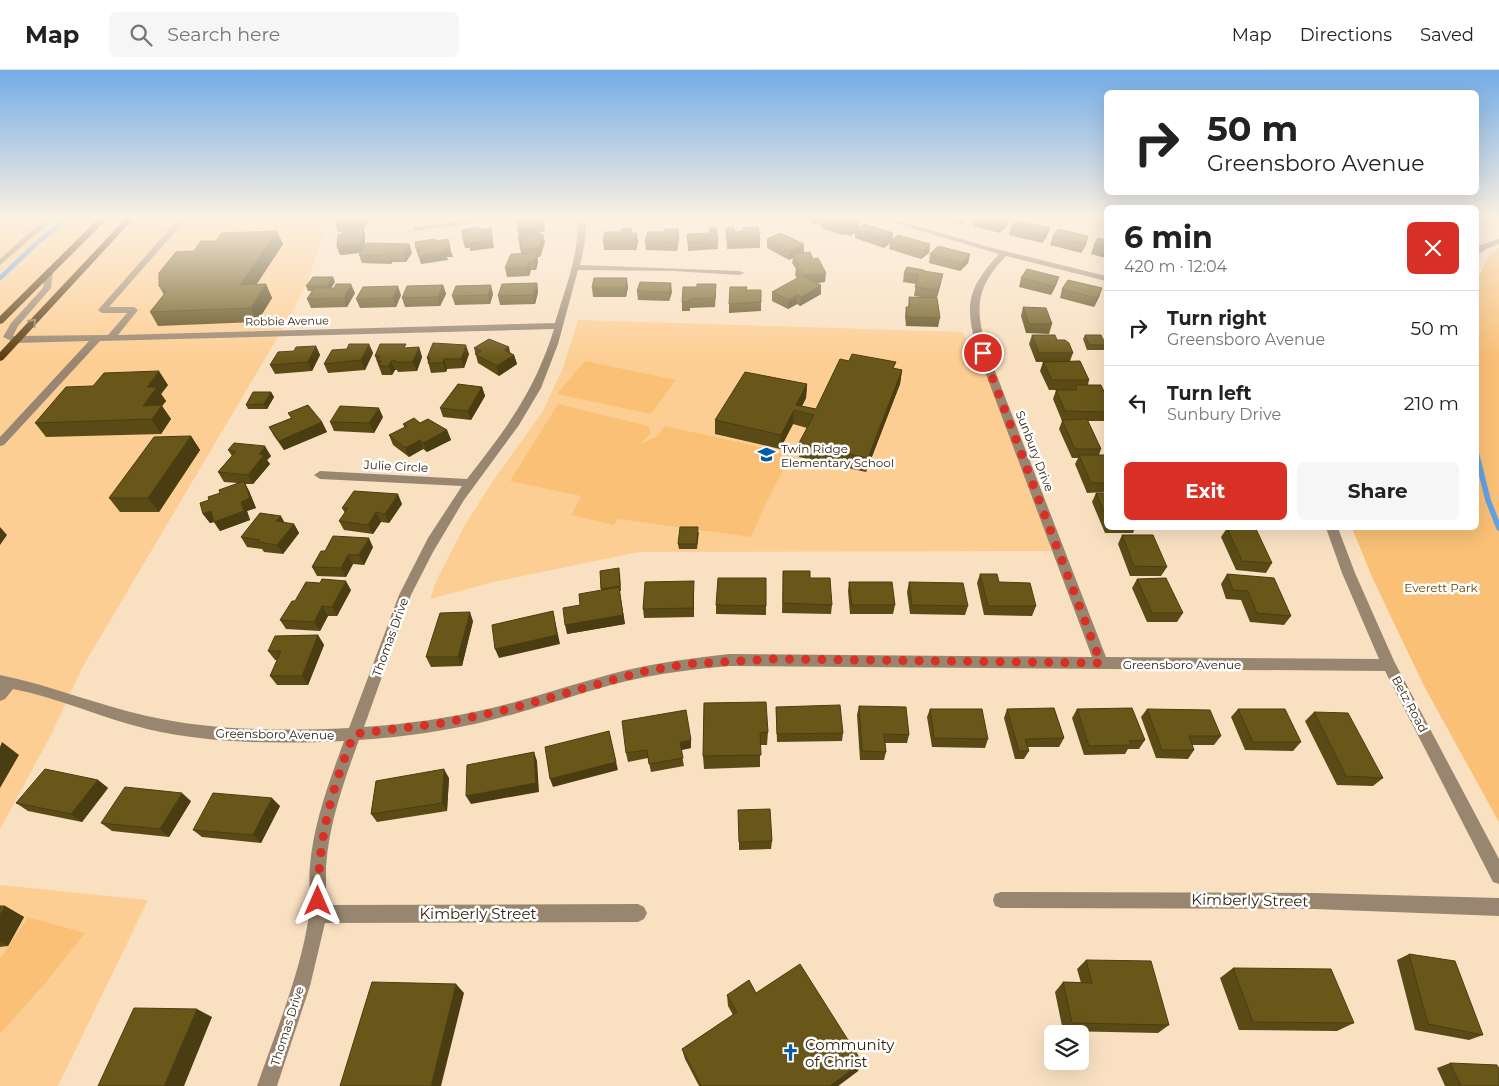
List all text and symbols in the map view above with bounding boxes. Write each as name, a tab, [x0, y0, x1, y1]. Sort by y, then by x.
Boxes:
search box	[109, 12, 459, 57]
text: Map	[25, 20, 79, 49]
icon: search	[127, 21, 155, 49]
text: Search here	[167, 23, 280, 46]
text: Map	[1232, 24, 1272, 46]
text: Directions	[1300, 24, 1392, 46]
text: Saved	[1420, 24, 1474, 46]
text: 50 m	[1207, 107, 1298, 150]
icon: right	[1124, 110, 1189, 175]
text: Greensboro Avenue	[1207, 150, 1425, 177]
text: 6 min	[1124, 219, 1213, 256]
button: close	[1407, 222, 1459, 274]
text: 420 m · 12:04	[1124, 257, 1227, 276]
text: Turn right	[1167, 307, 1267, 330]
street label: Robbie Avenue	[245, 313, 329, 329]
icon: right	[1124, 314, 1152, 342]
text: 50 m	[1411, 317, 1459, 340]
one-way arrow	[27, 319, 36, 328]
text: Greensboro Avenue	[1167, 330, 1325, 349]
pin	[962, 332, 1004, 374]
icon: arrive	[969, 339, 997, 367]
text: Turn left	[1167, 382, 1252, 405]
icon: left	[1124, 389, 1152, 417]
text: 210 m	[1404, 392, 1459, 415]
text: Sunbury Drive	[1167, 405, 1281, 424]
street label: Sunbury Drive	[1013, 408, 1057, 494]
place label: Twin Ridge Elementary School	[781, 441, 894, 470]
school or university icon: Twin Ridge Elementary School	[757, 445, 777, 465]
street label: Julie Circle	[362, 457, 429, 475]
button: Exit	[1124, 462, 1287, 520]
button: Share	[1297, 462, 1459, 520]
park label: Everett Park	[1404, 580, 1479, 595]
street label: Thomas Drive	[369, 596, 411, 678]
street label: Greensboro Avenue	[1123, 657, 1241, 672]
street label: Betz Road	[1389, 673, 1431, 735]
street label: Greensboro Avenue	[216, 725, 334, 743]
position arrow	[291, 874, 343, 926]
street label: Kimberly Street	[1191, 889, 1309, 911]
street label: Kimberly Street	[419, 904, 537, 923]
street label: Thomas Drive	[267, 984, 307, 1068]
map controls	[1044, 1025, 1089, 1070]
button: layers	[1044, 1025, 1089, 1070]
place label: Community of Christ	[805, 1035, 895, 1071]
church icon: Community of Christ	[781, 1043, 801, 1063]

